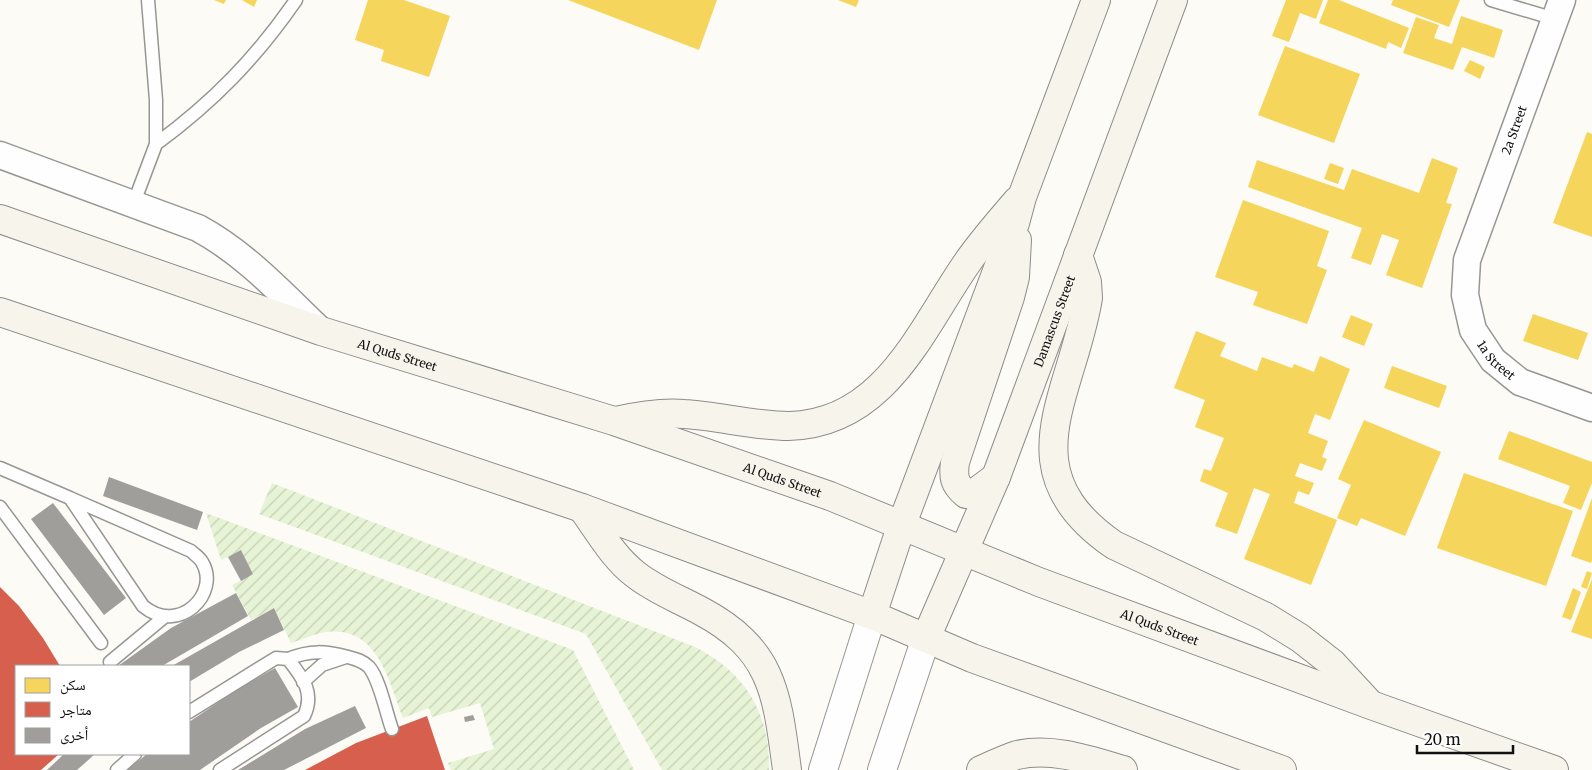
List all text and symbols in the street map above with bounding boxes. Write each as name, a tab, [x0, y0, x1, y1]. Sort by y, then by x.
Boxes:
street label: 2a Street	[1498, 103, 1530, 156]
street label: Damascus Street	[1030, 273, 1078, 369]
street label: Al Quds Street	[355, 335, 439, 374]
street label: 1a Street	[1474, 337, 1519, 383]
street label: Al Quds Street	[740, 459, 824, 500]
street label: Al Quds Street	[1118, 605, 1201, 648]
legend	[15, 665, 190, 755]
text: سكن	[60, 675, 86, 695]
text: متاجر	[59, 700, 92, 719]
scale bar	[1417, 722, 1513, 754]
text: أخرى	[60, 725, 89, 745]
text: 20 m	[1424, 730, 1461, 749]

